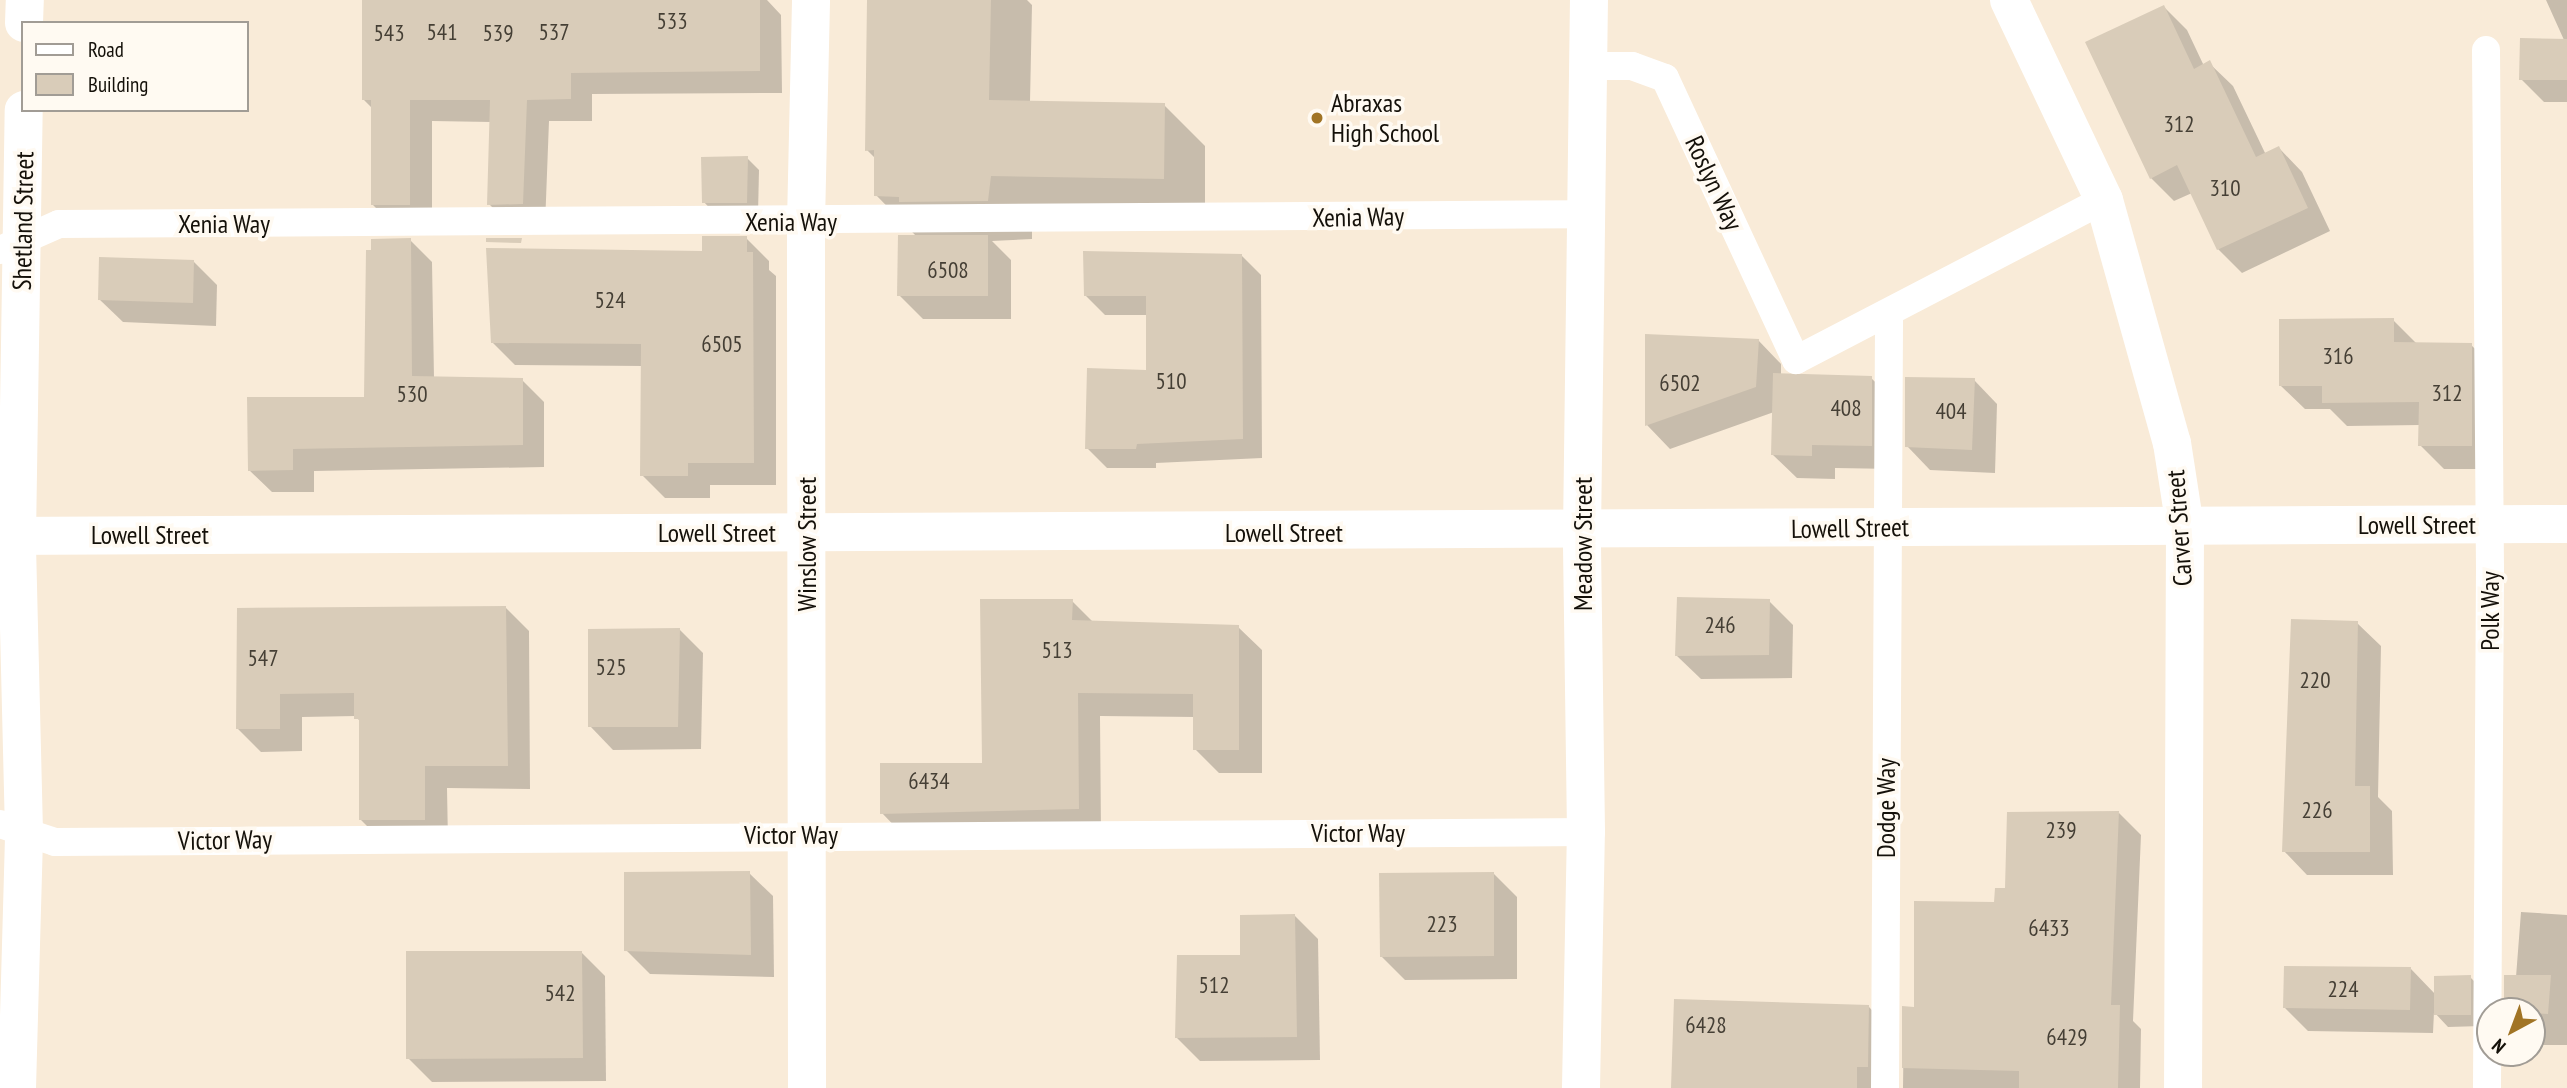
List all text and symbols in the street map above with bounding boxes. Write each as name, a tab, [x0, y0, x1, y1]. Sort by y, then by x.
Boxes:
house number: 533	[656, 7, 688, 35]
house number: 541	[426, 18, 458, 46]
house number: 537	[538, 18, 570, 46]
house number: 543	[373, 19, 405, 47]
house number: 539	[482, 19, 514, 47]
legend	[21, 21, 248, 112]
text: Road	[88, 36, 124, 63]
text: Building	[88, 71, 148, 98]
place label: Abraxas High School	[1331, 87, 1439, 148]
marker: Abraxas High School	[1309, 110, 1325, 126]
house number: 312	[2163, 110, 2195, 138]
street label: Roslyn Way	[1679, 131, 1749, 235]
street label: Shetland Street	[6, 151, 40, 291]
house number: 310	[2209, 174, 2241, 202]
street label: Xenia Way	[1312, 201, 1404, 233]
street label: Xenia Way	[745, 206, 837, 238]
street label: Xenia Way	[178, 208, 270, 240]
house number: 6508	[927, 256, 969, 284]
house number: 524	[594, 286, 626, 314]
house number: 6505	[701, 330, 743, 358]
house number: 316	[2322, 342, 2354, 370]
house number: 510	[1155, 367, 1187, 395]
house number: 6502	[1659, 369, 1701, 397]
house number: 312	[2431, 379, 2463, 407]
house number: 530	[396, 380, 428, 408]
house number: 408	[1830, 394, 1862, 422]
house number: 404	[1935, 397, 1967, 425]
street label: Carver Street	[2159, 469, 2199, 587]
street label: Winslow Street	[791, 476, 823, 612]
street label: Meadow Street	[1567, 477, 1599, 611]
street label: Lowell Street	[2358, 509, 2476, 541]
street label: Lowell Street	[1791, 511, 1909, 545]
street label: Lowell Street	[658, 517, 776, 549]
street label: Lowell Street	[1225, 517, 1343, 549]
street label: Lowell Street	[91, 519, 209, 551]
street label: Polk Way	[2474, 571, 2506, 651]
house number: 246	[1704, 611, 1736, 639]
house number: 513	[1041, 636, 1073, 664]
house number: 547	[247, 644, 279, 672]
house number: 525	[595, 653, 627, 681]
house number: 220	[2299, 666, 2331, 694]
street label: Dodge Way	[1870, 758, 1902, 858]
house number: 6434	[908, 767, 950, 795]
house number: 226	[2301, 796, 2333, 824]
house number: 239	[2045, 816, 2077, 844]
street label: Victor Way	[1311, 817, 1405, 849]
street label: Victor Way	[744, 819, 838, 851]
street label: Victor Way	[177, 824, 273, 856]
house number: 223	[1426, 910, 1458, 938]
house number: 6433	[2028, 914, 2070, 942]
house number: 512	[1198, 971, 1230, 999]
house number: 224	[2327, 975, 2359, 1003]
house number: 542	[544, 979, 576, 1007]
north arrow	[2476, 997, 2546, 1067]
house number: 6428	[1685, 1011, 1727, 1039]
house number: 6429	[2046, 1023, 2088, 1051]
text: N	[2487, 1034, 2510, 1059]

